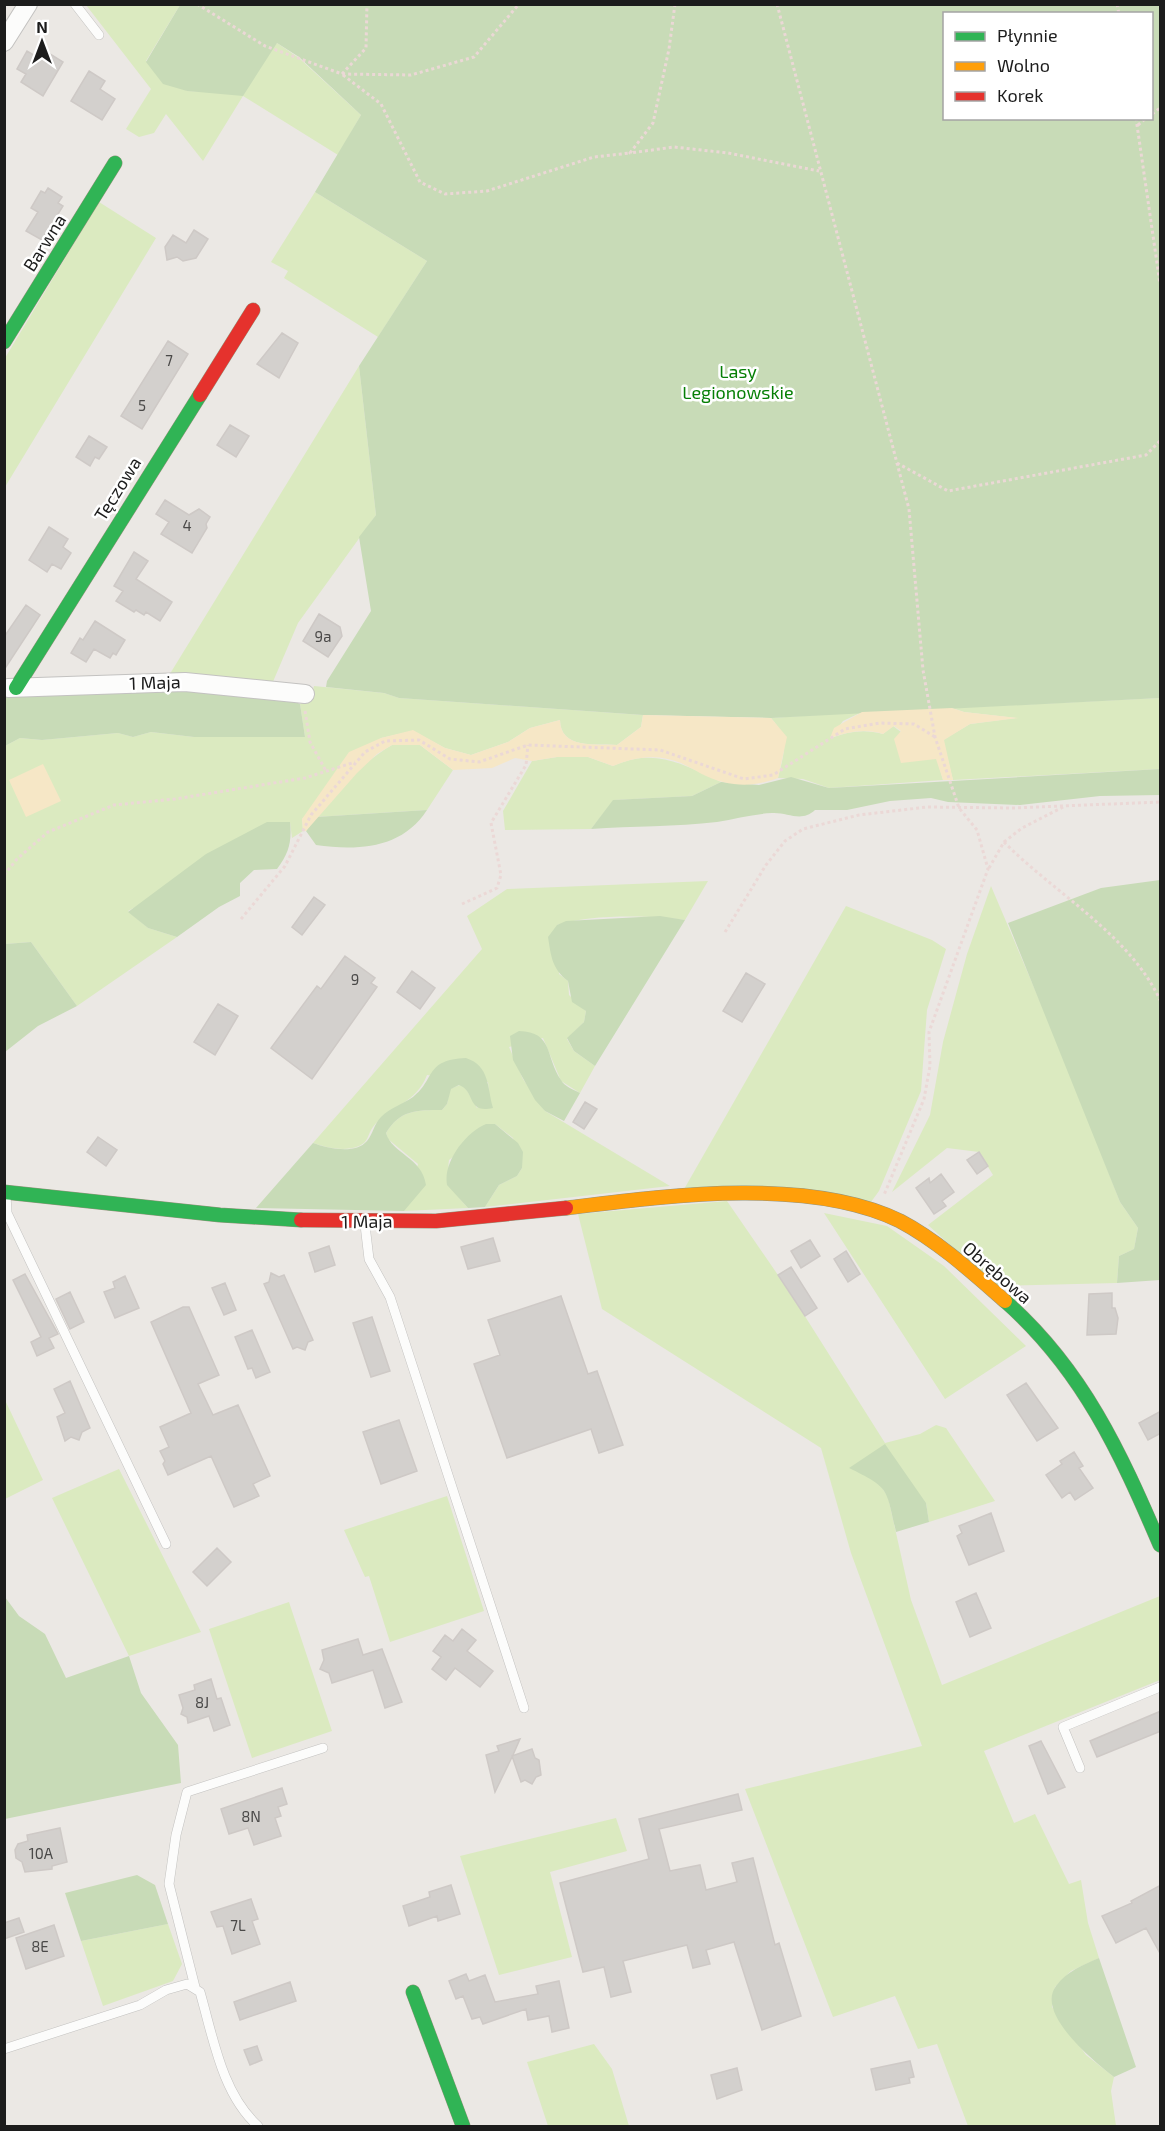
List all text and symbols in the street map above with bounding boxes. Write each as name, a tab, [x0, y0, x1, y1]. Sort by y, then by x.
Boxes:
north arrow	[12, 12, 72, 72]
legend	[943, 12, 1153, 120]
text: N	[36, 17, 48, 36]
text: Płynnie	[997, 24, 1058, 46]
text: Wolno	[997, 54, 1050, 76]
text: Korek	[997, 84, 1043, 106]
street label: Barwna	[18, 210, 70, 275]
house number: 7	[165, 351, 173, 369]
park label: Lasy Legionowskie	[682, 360, 794, 403]
house number: 5	[138, 396, 146, 414]
street label: Tęczowa	[89, 453, 145, 524]
house number: 4	[182, 516, 192, 534]
house number: 9a	[315, 627, 331, 645]
street label: 1 Maja	[129, 670, 181, 694]
house number: 9	[351, 970, 359, 988]
street label: 1 Maja	[341, 1210, 393, 1232]
street label: Obrębowa	[959, 1236, 1037, 1308]
house number: 8J	[195, 1693, 209, 1711]
house number: 8N	[241, 1807, 261, 1825]
house number: 10A	[29, 1844, 54, 1862]
house number: 7L	[230, 1916, 246, 1934]
house number: 8E	[31, 1937, 49, 1955]

